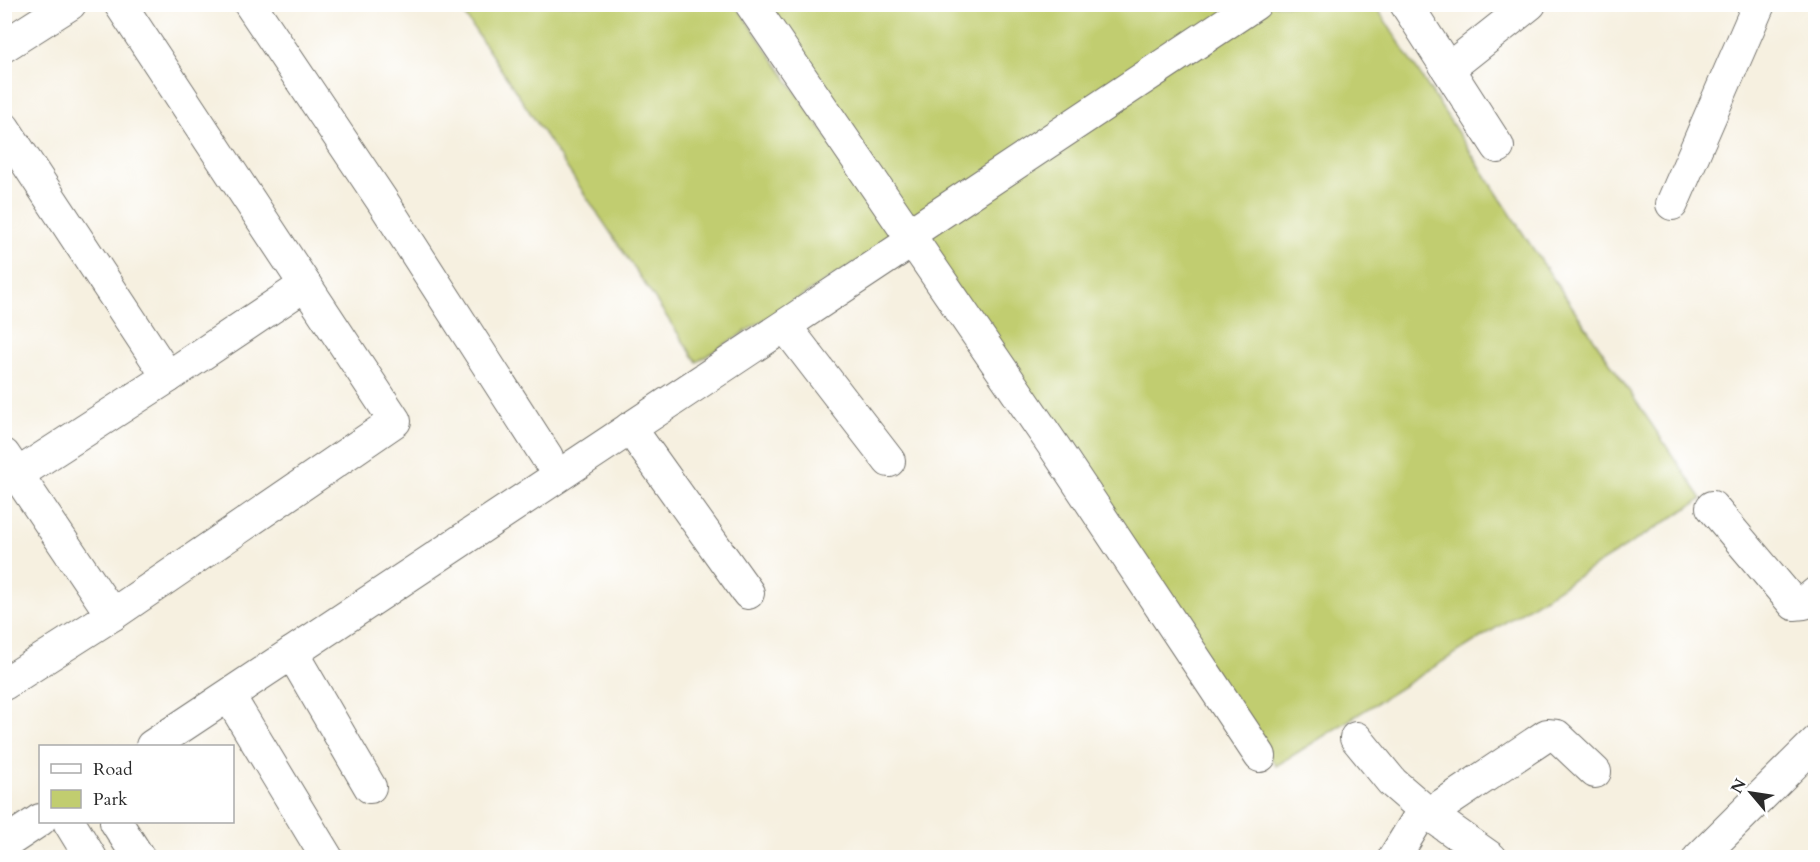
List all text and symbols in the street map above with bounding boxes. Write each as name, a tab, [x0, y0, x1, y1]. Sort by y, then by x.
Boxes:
legend	[39, 745, 234, 823]
text: Road	[93, 757, 133, 782]
north arrow	[1721, 763, 1781, 823]
text: N	[1726, 775, 1752, 798]
text: Park	[93, 787, 128, 812]

